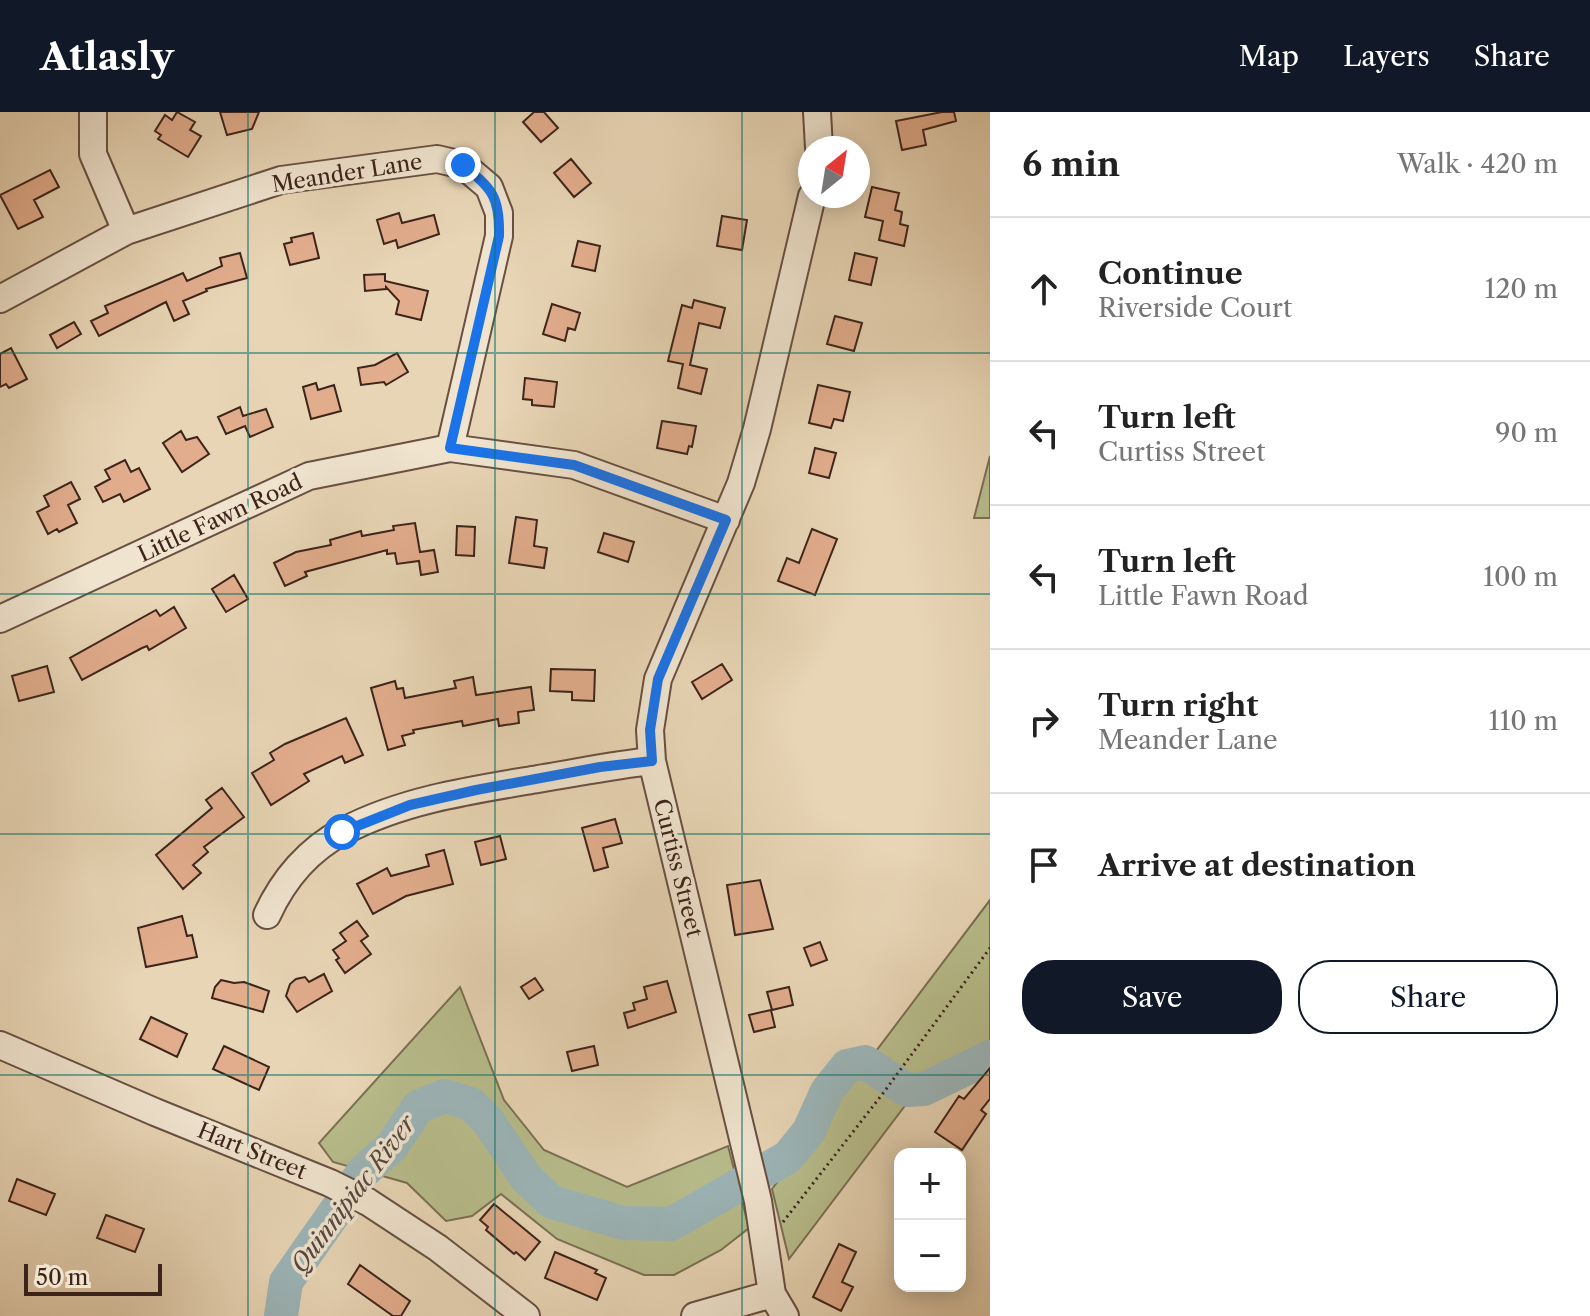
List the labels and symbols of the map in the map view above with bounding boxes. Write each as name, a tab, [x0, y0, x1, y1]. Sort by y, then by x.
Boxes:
north arrow	[798, 136, 870, 208]
route end	[445, 147, 481, 183]
street label: Meander Lane	[270, 148, 424, 198]
street label: Little Fawn Road	[134, 468, 306, 568]
street label: Curtiss Street	[648, 796, 708, 940]
route start	[324, 814, 360, 850]
water label: Quinnipiac River	[284, 1108, 423, 1278]
street label: Hart Street	[193, 1117, 311, 1185]
scale bar	[24, 1260, 162, 1296]

